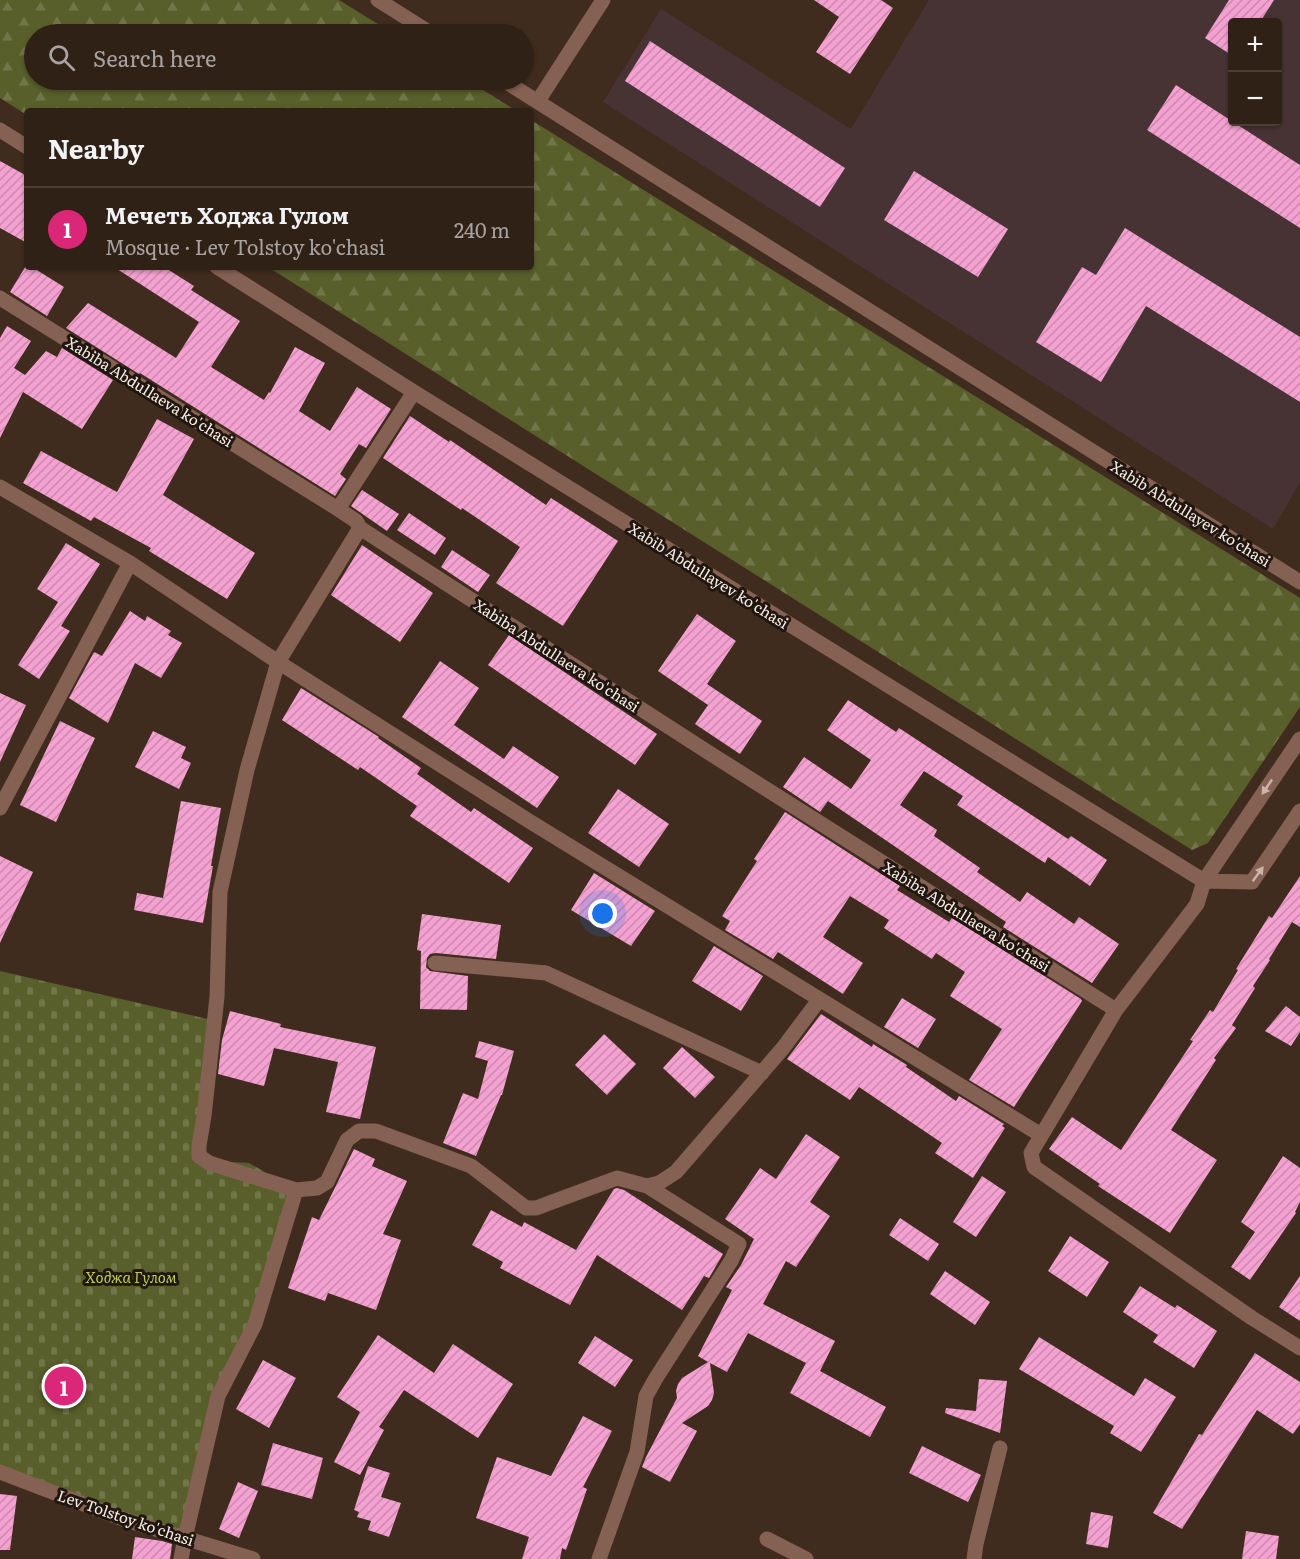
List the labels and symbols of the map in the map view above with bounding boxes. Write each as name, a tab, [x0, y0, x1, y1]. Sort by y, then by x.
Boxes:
street label: Xabiba Abdullaeva ko'chasi	[62, 330, 238, 452]
street label: Xabib Abdullayev ko'chasi	[1107, 454, 1275, 572]
street label: Xabib Abdullayev ko'chasi	[625, 516, 793, 634]
street label: Xabiba Abdullaeva ko'chasi	[470, 593, 644, 717]
one-way arrow	[1261, 779, 1273, 795]
street label: Xabiba Abdullaeva ko'chasi	[879, 855, 1055, 977]
one-way arrow	[1252, 866, 1264, 882]
your location	[588, 899, 617, 928]
park label: Ходжа Гулом	[85, 1265, 177, 1288]
pin: 1	[44, 1364, 84, 1408]
street label: Lev Tolstoy ko'chasi	[55, 1483, 197, 1551]

